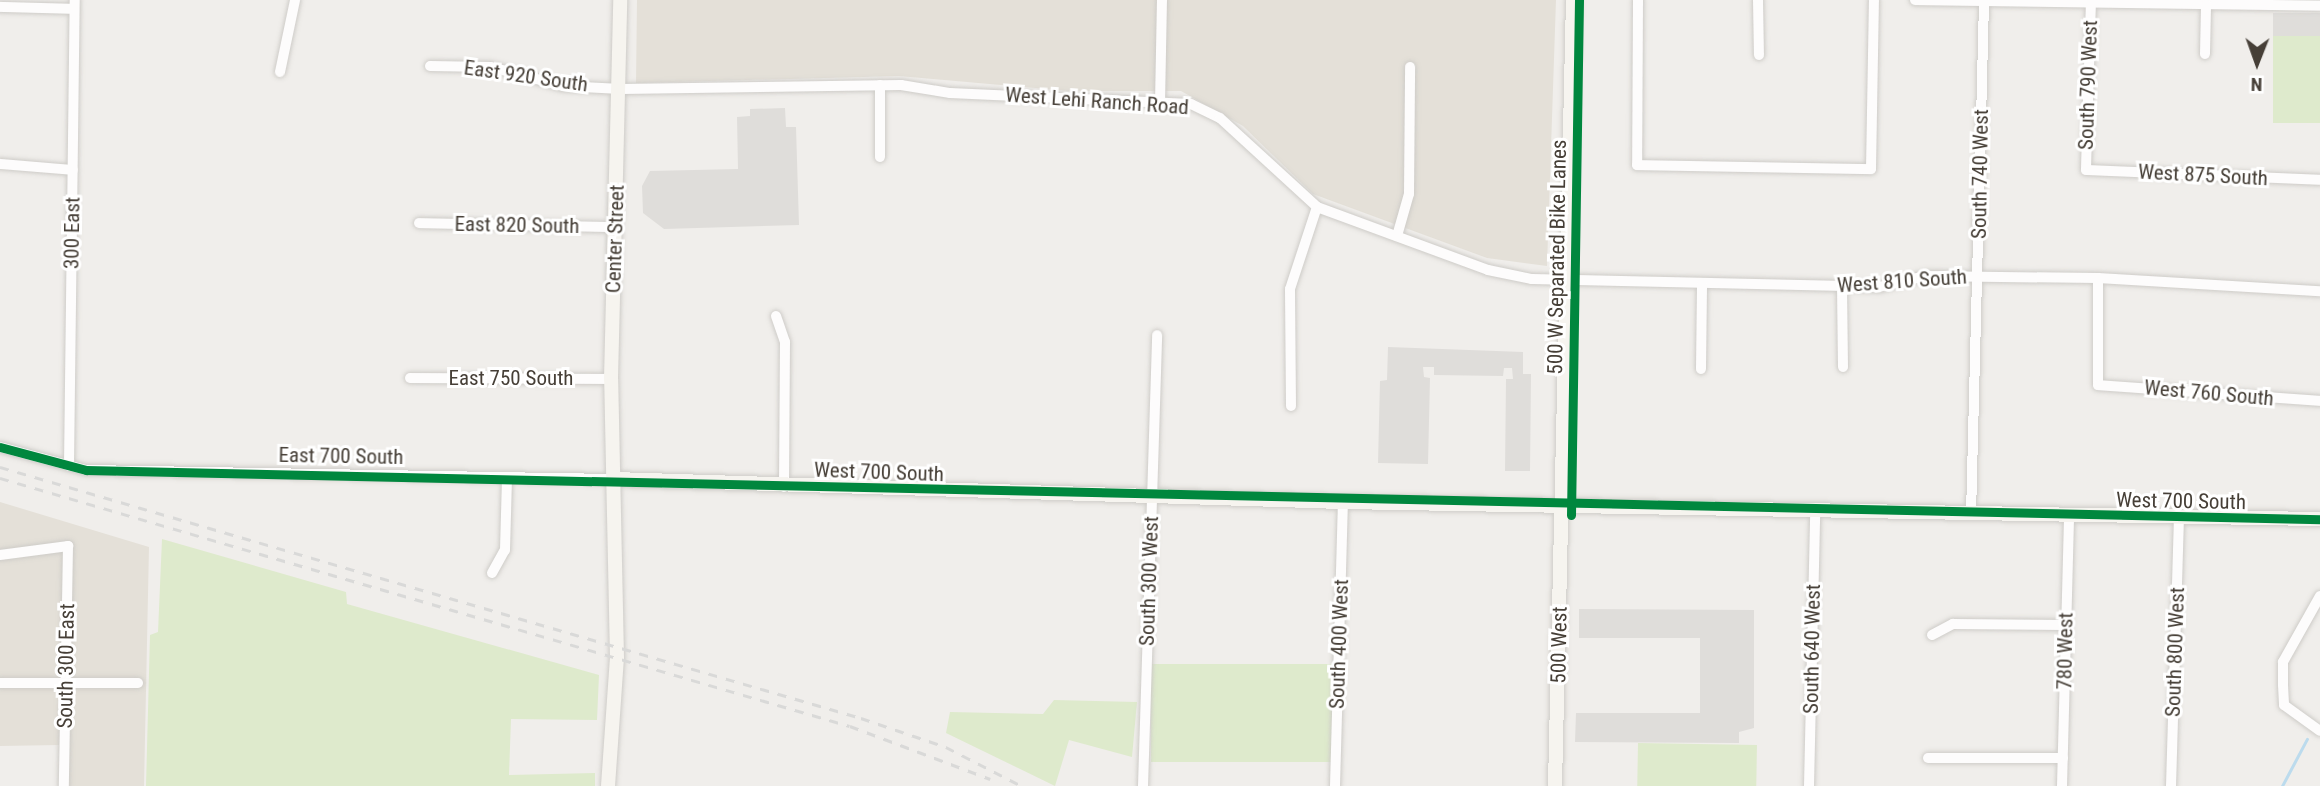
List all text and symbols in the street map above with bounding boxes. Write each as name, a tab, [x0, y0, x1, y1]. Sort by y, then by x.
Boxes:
street label: South 790 West	[2073, 20, 2103, 150]
north arrow	[2222, 28, 2292, 98]
street label: East 920 South	[462, 55, 590, 97]
text: N	[2251, 73, 2263, 96]
street label: West Lehi Ranch Road	[1004, 82, 1190, 120]
street label: South 740 West	[1966, 109, 1994, 239]
street label: 500 W Separated Bike Lanes	[1542, 139, 1572, 375]
street label: West 875 South	[2137, 159, 2269, 191]
street label: Center Street	[601, 184, 629, 294]
street label: 300 East	[59, 197, 85, 269]
street label: East 820 South	[454, 211, 580, 239]
street label: West 810 South	[1836, 264, 1968, 298]
street label: East 750 South	[449, 365, 573, 391]
street label: West 760 South	[2143, 375, 2275, 411]
street label: East 700 South	[278, 442, 404, 470]
street label: West 700 South	[814, 457, 944, 487]
street label: West 700 South	[2116, 487, 2246, 515]
street label: South 300 West	[1134, 516, 1164, 646]
street label: South 400 West	[1324, 579, 1354, 709]
street label: South 640 West	[1798, 584, 1826, 714]
street label: South 800 West	[2160, 587, 2190, 717]
street label: South 300 East	[52, 603, 80, 729]
street label: 500 West	[1546, 606, 1572, 684]
street label: 780 West	[2052, 612, 2078, 690]

